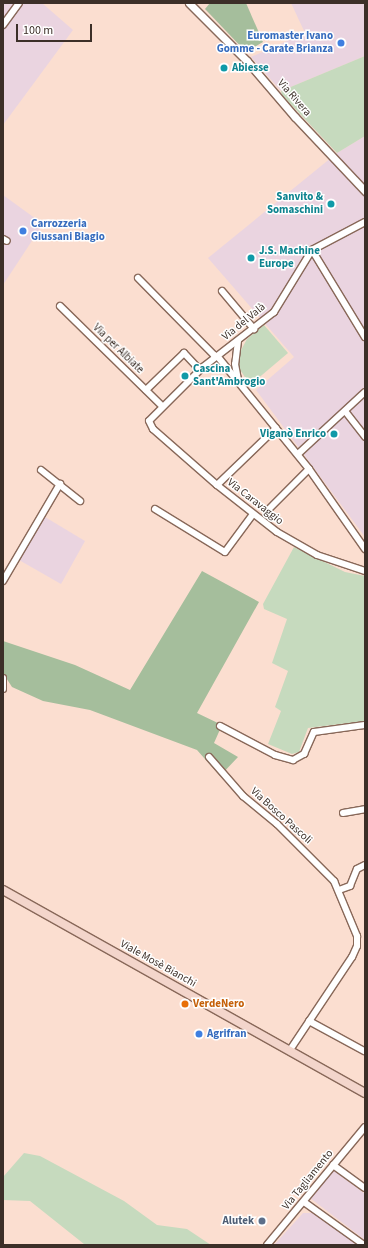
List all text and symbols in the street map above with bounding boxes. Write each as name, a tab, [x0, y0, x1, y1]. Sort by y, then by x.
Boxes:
scale bar	[18, 16, 94, 42]
text: 100 m	[23, 22, 53, 39]
place label: Euromaster Ivano Gomme - Carate Brianza	[217, 30, 333, 56]
marker: Euromaster Ivano Gomme - Carate Brianza	[336, 38, 346, 48]
place label: Abiesse	[232, 61, 269, 75]
marker: Abiesse	[219, 63, 229, 73]
street label: Via Rivera	[274, 77, 314, 119]
place label: Sanvito & Somaschini	[267, 191, 323, 217]
marker: Sanvito & Somaschini	[326, 199, 336, 209]
place label: Carrozzeria Giussani Biagio	[31, 218, 105, 244]
marker: Carrozzeria Giussani Biagio	[18, 226, 28, 236]
place label: J.S. Machine Europe	[259, 245, 320, 271]
marker: J.S. Machine Europe	[246, 253, 256, 263]
street label: Via del Valà	[220, 301, 268, 343]
street label: Via per Albiate	[90, 321, 146, 377]
place label: Cascina Sant'Ambrogio	[193, 363, 265, 389]
marker: Cascina Sant'Ambrogio	[180, 371, 190, 381]
place label: Viganò Enrico	[260, 427, 326, 441]
marker: Viganò Enrico	[329, 429, 339, 439]
street label: Via Caravaggio	[224, 476, 286, 528]
street label: Via Bosco Pascoli	[248, 785, 314, 847]
street label: Viale Mosè Bianchi	[118, 938, 198, 990]
place label: VerdeNero	[193, 997, 244, 1011]
marker: VerdeNero	[180, 999, 190, 1009]
place label: Agrifran	[207, 1027, 246, 1041]
marker: Agrifran	[194, 1029, 204, 1039]
street label: Via Tagliamento	[280, 1147, 336, 1213]
place label: Alutek	[223, 1214, 254, 1228]
marker: Alutek	[257, 1216, 267, 1226]

